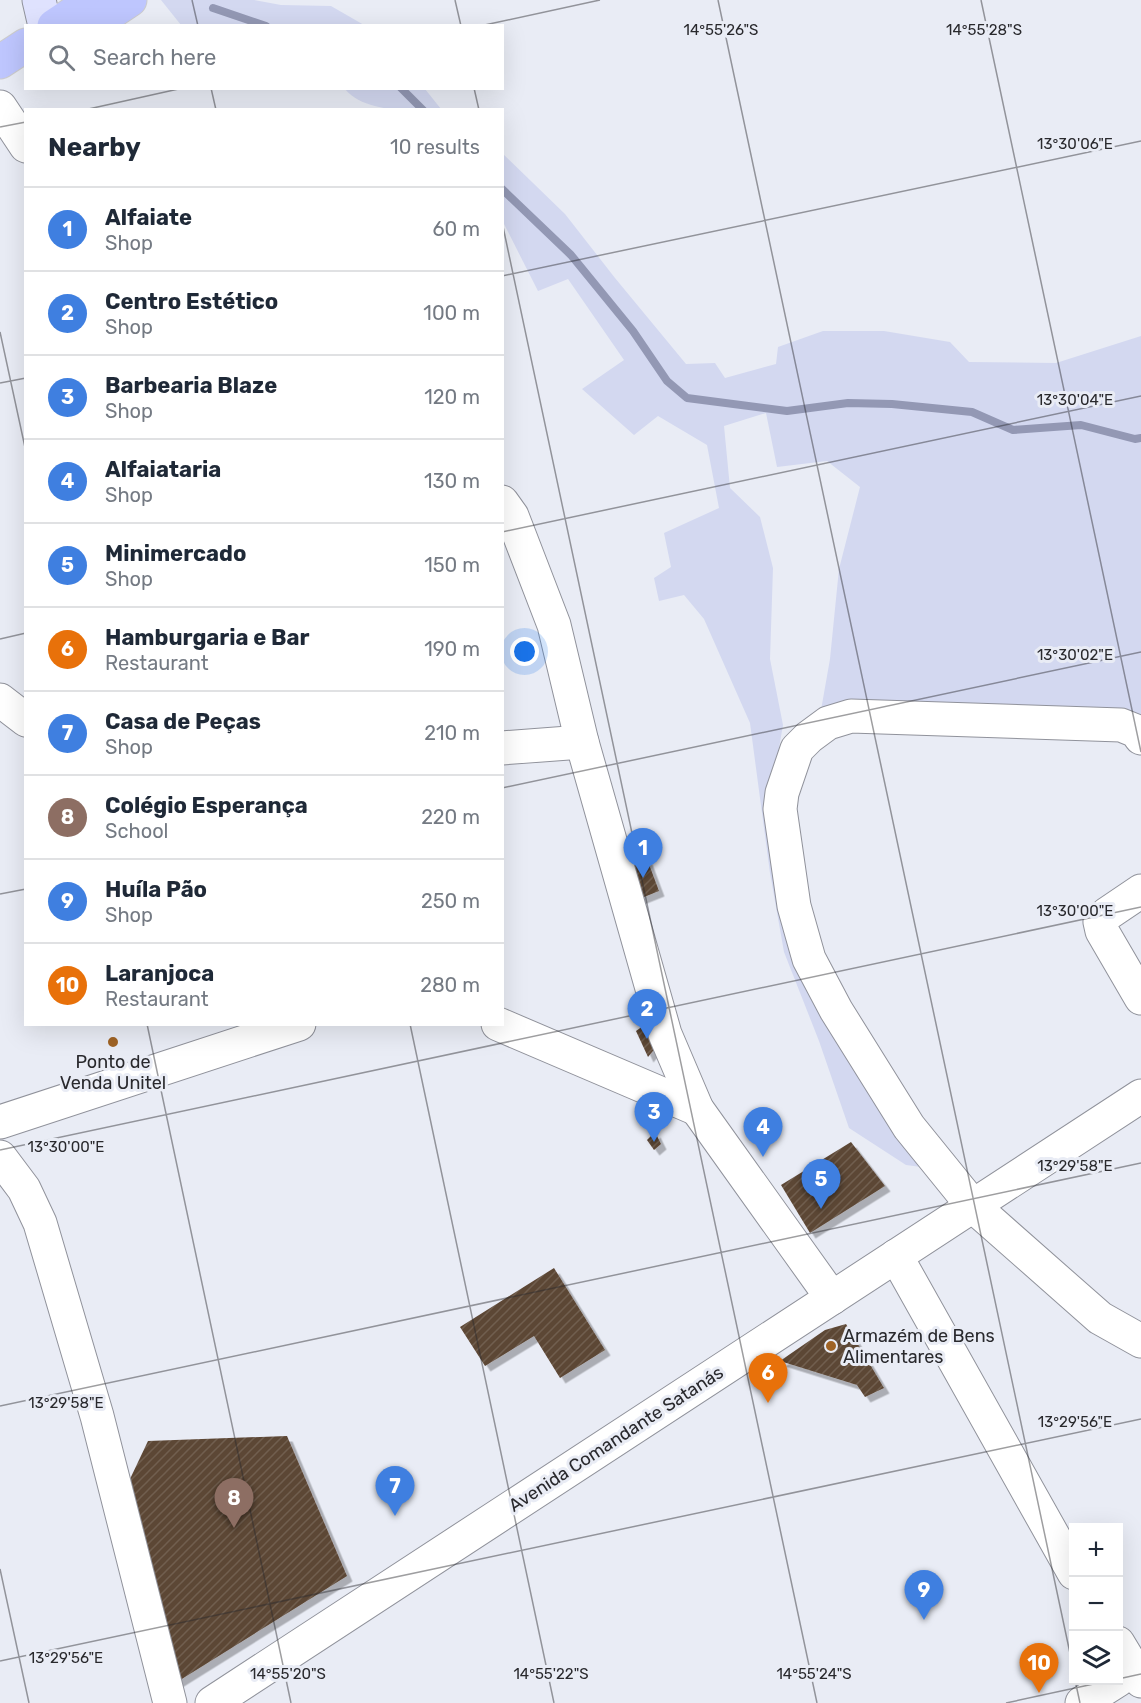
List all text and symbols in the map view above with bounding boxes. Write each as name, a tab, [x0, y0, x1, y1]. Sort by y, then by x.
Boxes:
text: 14°55'26"S	[684, 21, 758, 39]
text: 14°55'28"S	[946, 21, 1022, 39]
search box	[24, 24, 504, 90]
icon: search	[45, 41, 78, 74]
text: Search here	[93, 44, 216, 71]
text: Nearby	[48, 132, 141, 163]
text: 10 results	[390, 135, 480, 159]
text: 13°30'06"E	[1037, 135, 1113, 153]
text: Alfaiate	[105, 204, 192, 231]
text: 1	[63, 217, 72, 241]
text: 60 m	[433, 217, 480, 241]
text: Shop	[105, 231, 153, 255]
text: Centro Estético	[105, 288, 278, 315]
text: 2	[61, 301, 74, 325]
text: 100 m	[423, 301, 480, 325]
text: Shop	[105, 315, 153, 339]
text: Barbearia Blaze	[105, 372, 277, 399]
text: 3	[61, 385, 74, 409]
text: 120 m	[424, 385, 480, 409]
text: 13°30'04"E	[1037, 391, 1113, 409]
text: Shop	[105, 399, 153, 423]
text: Alfaiataria	[105, 456, 221, 483]
text: 4	[61, 469, 74, 493]
text: 130 m	[424, 469, 480, 493]
text: Shop	[105, 483, 153, 507]
text: Minimercado	[105, 540, 246, 567]
text: 5	[61, 553, 74, 577]
text: 150 m	[424, 553, 480, 577]
text: Shop	[105, 567, 153, 591]
text: Hamburgaria e Bar	[105, 624, 309, 651]
text: 6	[61, 637, 74, 661]
text: 190 m	[424, 637, 480, 661]
your location	[510, 637, 539, 666]
text: 13°30'02"E	[1037, 646, 1113, 664]
text: Restaurant	[105, 651, 209, 675]
text: Casa de Peças	[105, 708, 261, 735]
text: 7	[62, 721, 73, 745]
text: 210 m	[424, 721, 480, 745]
text: Shop	[105, 735, 153, 759]
text: Colégio Esperança	[105, 792, 308, 819]
text: 8	[61, 805, 74, 829]
text: 220 m	[421, 805, 480, 829]
text: School	[105, 819, 168, 843]
pin: 1	[624, 828, 662, 878]
text: Huíla Pão	[105, 876, 207, 903]
text: 9	[61, 889, 74, 913]
text: 250 m	[421, 889, 480, 913]
text: 13°30'00"E	[1037, 902, 1113, 920]
text: Shop	[105, 903, 153, 927]
text: Laranjoca	[105, 960, 214, 987]
text: 10	[56, 973, 79, 997]
text: 280 m	[420, 973, 480, 997]
text: Restaurant	[105, 987, 209, 1011]
pin: 2	[628, 990, 666, 1039]
marker: Ponto de Venda Unitel	[106, 1035, 120, 1049]
place label: Ponto de Venda Unitel	[60, 1051, 166, 1094]
pin: 3	[634, 1092, 674, 1142]
pin: 4	[744, 1108, 783, 1157]
text: 13°30'00"E	[28, 1138, 104, 1156]
text: 13°29'58"E	[1037, 1157, 1113, 1175]
pin: 5	[802, 1160, 840, 1209]
place label: Armazém de Bens Alimentares	[843, 1325, 995, 1368]
marker: Armazém de Bens Alimentares	[824, 1339, 838, 1353]
pin: 6	[748, 1354, 788, 1403]
street label: Avenida Comandante Satanás	[504, 1361, 728, 1517]
text: 13°29'58"E	[28, 1394, 104, 1412]
text: 13°29'56"E	[1038, 1413, 1112, 1431]
pin: 7	[376, 1466, 414, 1516]
pin: 8	[214, 1478, 254, 1528]
map controls	[1069, 1523, 1123, 1685]
button: +	[1069, 1523, 1123, 1577]
pin: 9	[904, 1570, 944, 1620]
button: −	[1069, 1577, 1123, 1631]
button: layers	[1069, 1631, 1123, 1685]
pin: 10	[1020, 1644, 1058, 1693]
text: 13°29'56"E	[29, 1649, 103, 1667]
text: 14°55'20"S	[250, 1665, 326, 1683]
text: 14°55'22"S	[513, 1665, 589, 1683]
text: 14°55'24"S	[776, 1665, 852, 1683]

